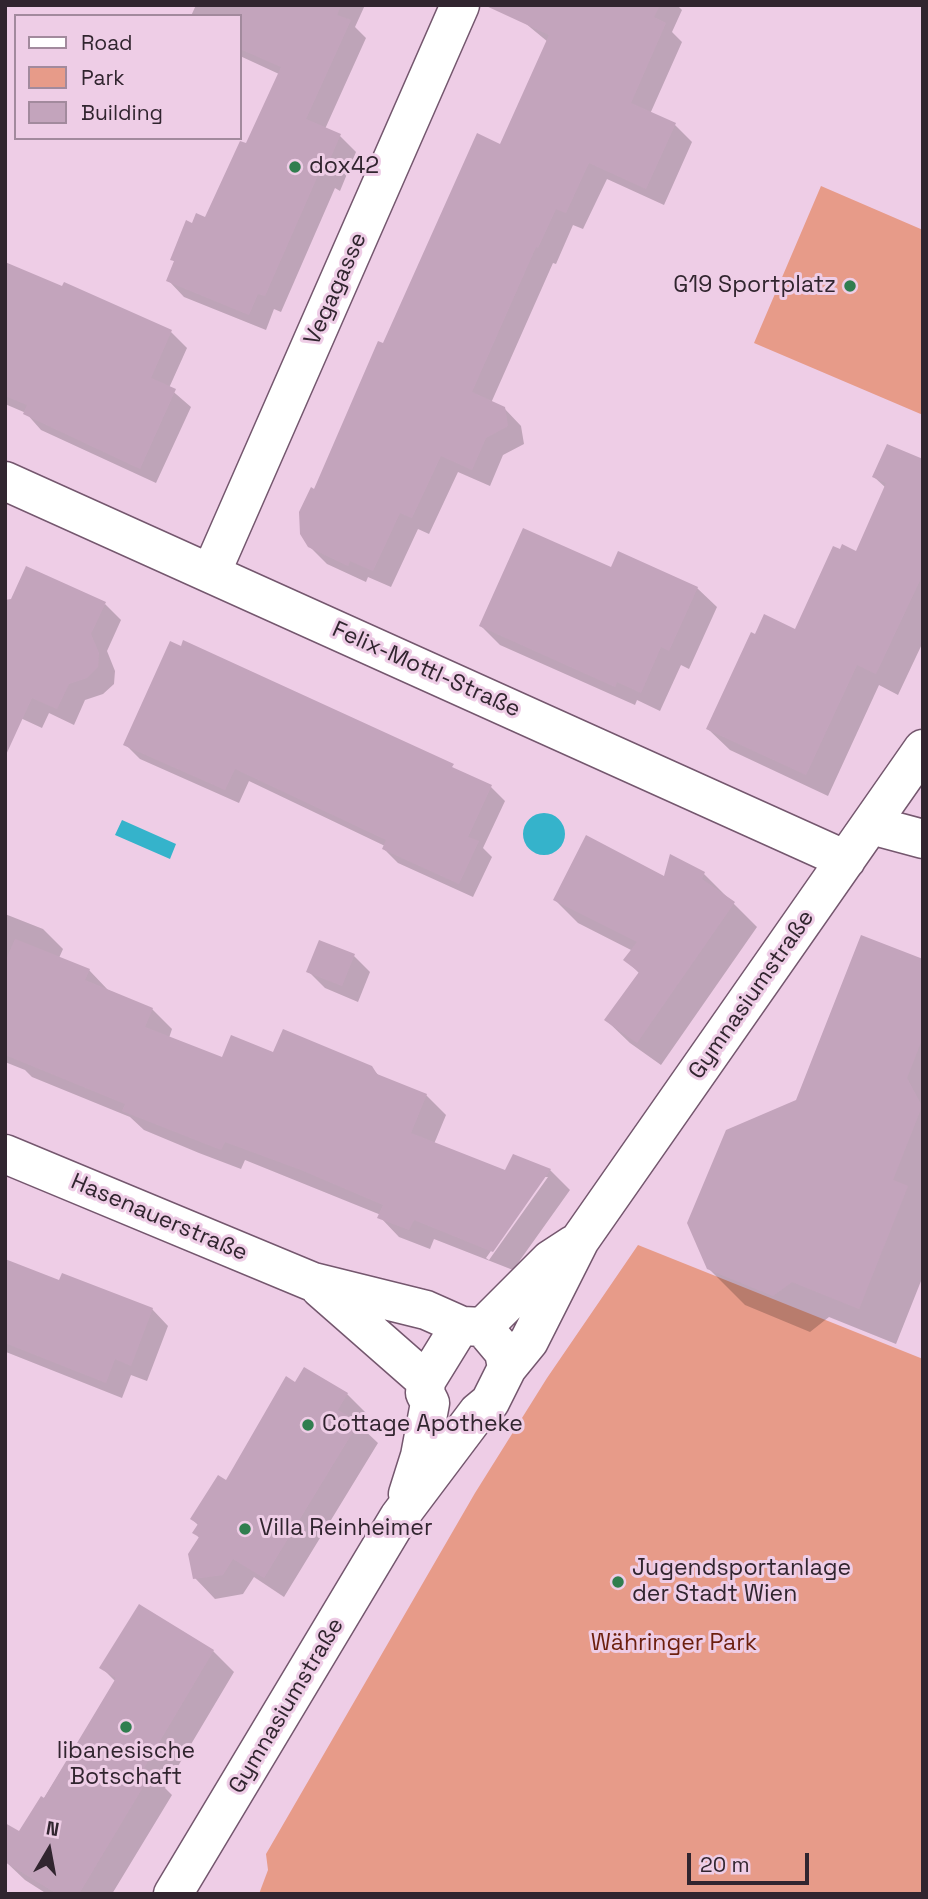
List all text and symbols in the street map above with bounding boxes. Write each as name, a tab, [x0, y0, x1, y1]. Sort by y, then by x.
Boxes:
legend	[14, 14, 242, 140]
text: Road	[81, 29, 133, 56]
text: Park	[81, 64, 125, 91]
text: Building	[81, 99, 163, 126]
place label: dox42	[309, 153, 379, 181]
marker: dox42	[287, 159, 303, 175]
street label: Vegagasse	[299, 228, 373, 350]
place label: G19 Sportplatz	[673, 272, 836, 300]
marker: G19 Sportplatz	[842, 278, 858, 294]
street label: Felix-Mottl-Straße	[328, 616, 524, 724]
street label: Gymnasiumstraße	[683, 905, 821, 1085]
street label: Hasenauerstraße	[67, 1168, 251, 1268]
place label: Cottage Apotheke	[322, 1411, 523, 1439]
marker: Cottage Apotheke	[300, 1417, 316, 1433]
place label: Villa Reinheimer	[259, 1515, 433, 1543]
marker: Villa Reinheimer	[237, 1521, 253, 1537]
place label: Jugendsportanlage der Stadt Wien	[632, 1555, 851, 1609]
marker: Jugendsportanlage der Stadt Wien	[610, 1574, 626, 1590]
street label: Gymnasiumstraße	[224, 1613, 350, 1799]
park label: Währinger Park	[591, 1630, 757, 1658]
marker: libanesische Botschaft	[118, 1719, 134, 1735]
place label: libanesische Botschaft	[57, 1738, 195, 1792]
north arrow	[14, 1815, 84, 1885]
text: N	[44, 1815, 61, 1842]
scale bar	[690, 1840, 813, 1884]
text: 20 m	[700, 1851, 750, 1878]

